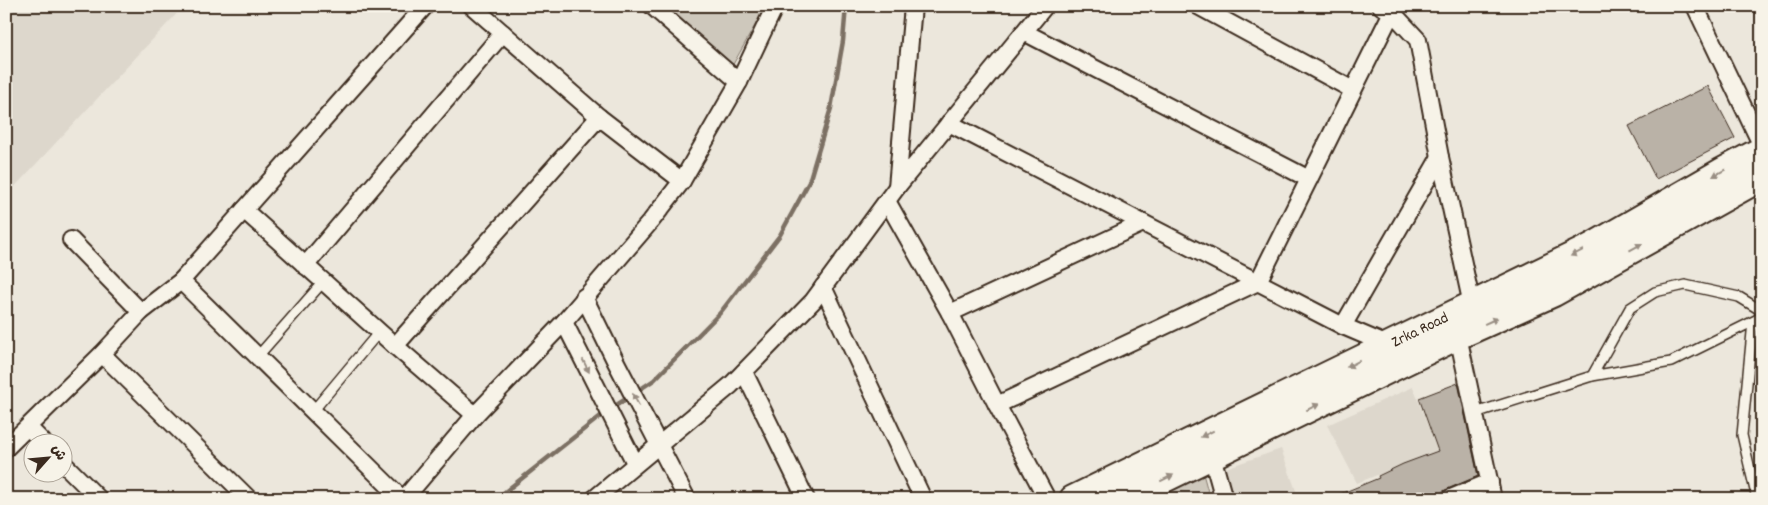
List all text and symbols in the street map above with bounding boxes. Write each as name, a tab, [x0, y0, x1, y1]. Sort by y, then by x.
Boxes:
one-way arrow	[1711, 169, 1726, 177]
one-way arrow	[1629, 242, 1642, 251]
one-way arrow	[1570, 249, 1585, 258]
street label: Zrka Road	[1388, 307, 1452, 354]
one-way arrow	[1484, 317, 1498, 325]
one-way arrow	[582, 358, 590, 373]
one-way arrow	[1346, 360, 1360, 368]
one-way arrow	[632, 393, 640, 407]
one-way arrow	[1306, 402, 1321, 411]
one-way arrow	[1200, 431, 1214, 439]
north arrow	[22, 432, 72, 482]
text: ش	[45, 442, 70, 464]
one-way arrow	[1160, 474, 1174, 482]

